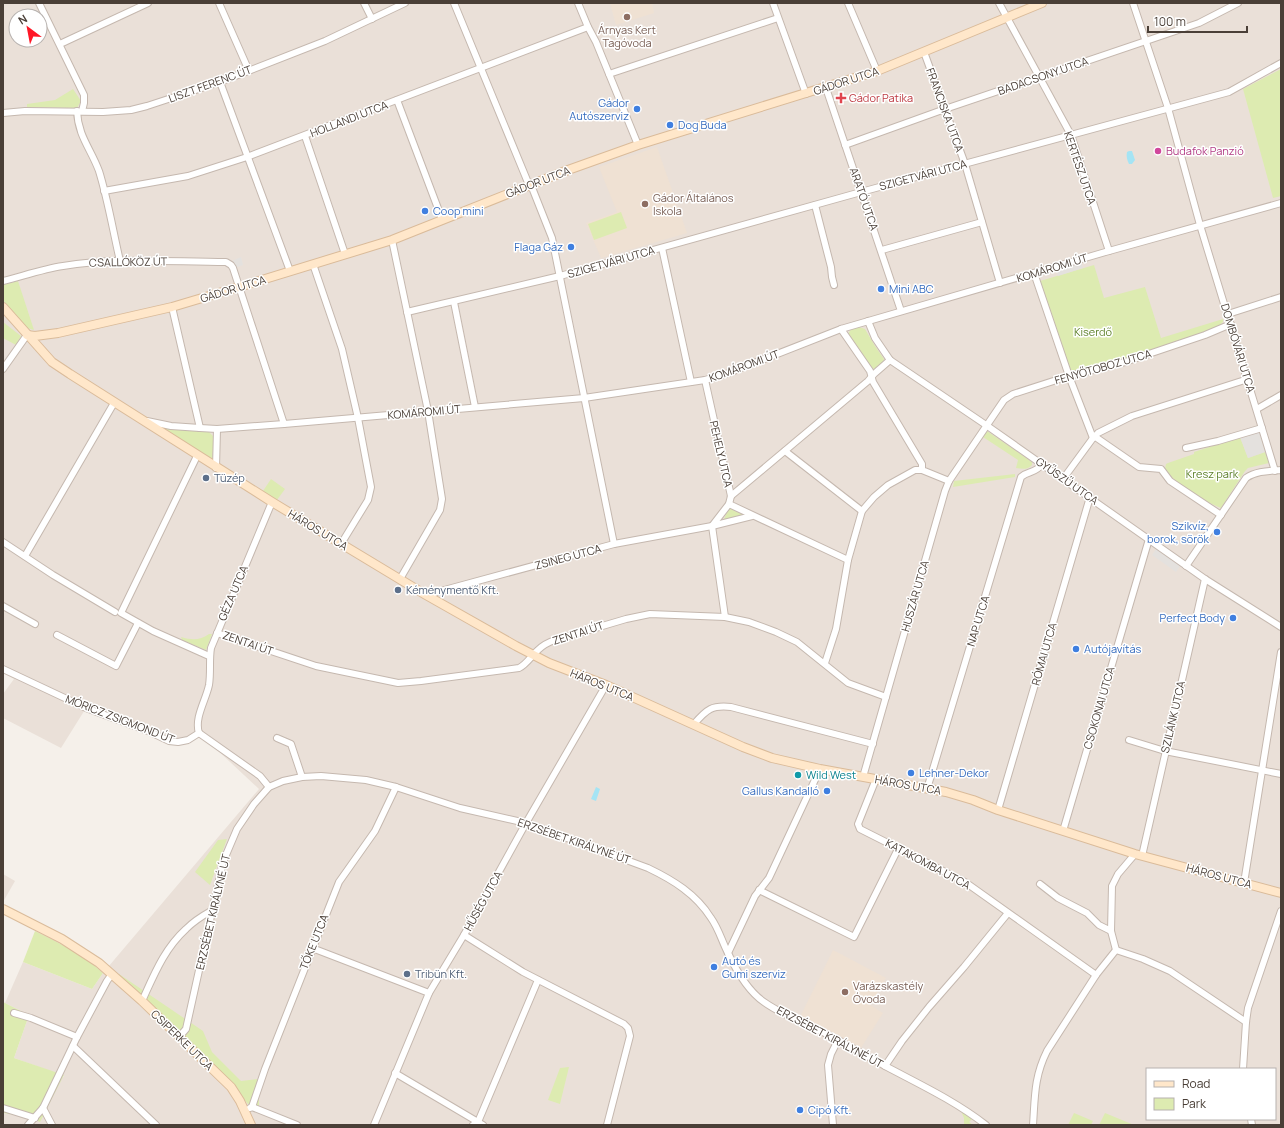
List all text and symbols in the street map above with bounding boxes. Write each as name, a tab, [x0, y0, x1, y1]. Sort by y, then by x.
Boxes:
north arrow	[8, 8, 48, 48]
scale bar	[1148, 8, 1247, 34]
text: N	[15, 11, 30, 28]
marker: Árnyas Kert Tagóvoda	[622, 12, 632, 22]
text: 100 m	[1154, 13, 1186, 30]
place label: Árnyas Kert Tagóvoda	[598, 22, 656, 50]
street label: BADACSONY UTCA	[996, 53, 1090, 98]
street label: LISZT FERENC ÚT	[166, 61, 254, 106]
street label: GÁDOR UTCA	[811, 63, 880, 98]
street label: FRANCISKA UTCA	[923, 66, 968, 154]
place label: Gádor Patika	[849, 90, 913, 105]
marker: Gádor Patika	[836, 93, 846, 103]
place label: Gádor Autószerviz	[569, 95, 629, 123]
street label: HOLLANDI UTCA	[308, 97, 390, 140]
marker: Gádor Autószerviz	[632, 104, 642, 114]
place label: Dog Buda	[678, 117, 727, 132]
marker: Dog Buda	[665, 120, 675, 130]
street label: KERTÉSZ UTCA	[1061, 129, 1100, 207]
place label: Budafok Panzió	[1166, 143, 1244, 158]
marker: Budafok Panzió	[1153, 146, 1163, 156]
street label: SZIGETVÁRI UTCA	[877, 156, 968, 193]
street label: GÁDOR UTCA	[503, 162, 572, 201]
street label: ARATÓ UTCA	[847, 165, 882, 232]
place label: Gádor Általános Iskola	[653, 190, 734, 218]
marker: Gádor Általános Iskola	[640, 199, 650, 209]
place label: Coop mini	[433, 203, 484, 218]
marker: Coop mini	[420, 206, 430, 216]
place label: Flaga Gáz	[514, 239, 563, 254]
street label: SZIGETVÁRI UTCA	[565, 242, 656, 281]
marker: Flaga Gáz	[566, 242, 576, 252]
street label: KOMÁROMI ÚT	[1015, 249, 1090, 285]
street label: CSALLÓKÖZ ÚT	[89, 253, 168, 270]
street label: GÁDOR UTCA	[198, 271, 268, 306]
place label: Mini ABC	[889, 281, 934, 296]
marker: Mini ABC	[876, 284, 886, 294]
street label: DOMBÓVÁRI UTCA	[1218, 301, 1259, 394]
park label: Kiserdő	[1074, 324, 1113, 339]
street label: KOMÁROMI ÚT	[707, 346, 781, 385]
street label: FENYŐTOBOZ UTCA	[1053, 346, 1153, 387]
street label: KOMÁROMI ÚT	[387, 401, 462, 422]
street label: PEHELY UTCA	[707, 419, 736, 489]
street label: GYŰSZŰ UTCA	[1033, 453, 1102, 508]
park label: Kresz park	[1186, 466, 1239, 481]
place label: Tüzép	[214, 470, 245, 485]
marker: Tüzép	[201, 473, 211, 483]
street label: HÁROS UTCA	[286, 506, 351, 553]
place label: Szikvíz, borok, sörök	[1147, 518, 1210, 546]
marker: Szikvíz, borok, sörök	[1212, 527, 1222, 537]
street label: ZSINEG UTCA	[533, 540, 603, 573]
street label: HUSZÁR UTCA	[897, 558, 932, 633]
street label: GÉZA UTCA	[214, 563, 251, 623]
place label: Kéménymentő Kft.	[406, 582, 499, 597]
marker: Kéménymentő Kft.	[393, 585, 403, 595]
street label: NAP UTCA	[963, 594, 992, 648]
place label: Perfect Body	[1160, 610, 1225, 625]
marker: Perfect Body	[1228, 613, 1238, 623]
street label: ZENTAI ÚT	[550, 617, 606, 648]
street label: RÓMAI UTCA	[1027, 621, 1060, 687]
street label: ZENTAI ÚT	[221, 627, 276, 658]
place label: Autójavítás	[1084, 641, 1142, 656]
marker: Autójavítás	[1071, 644, 1081, 654]
street label: HÁROS UTCA	[568, 665, 636, 704]
street label: CSOKONAI UTCA	[1080, 665, 1117, 751]
street label: SZILÁNK UTCA	[1157, 679, 1188, 754]
street label: MÓRICZ ZSIGMOND ÚT	[63, 691, 177, 746]
place label: Lehner-Dekor	[919, 765, 989, 780]
place label: Wild West	[806, 767, 856, 782]
marker: Lehner-Dekor	[906, 768, 916, 778]
marker: Wild West	[793, 770, 803, 780]
street label: HÁROS UTCA	[874, 771, 943, 798]
place label: Gallus Kandalló	[742, 783, 819, 798]
marker: Gallus Kandalló	[822, 786, 832, 796]
street label: ERZSÉBET KIRÁLYNÉ ÚT	[516, 814, 633, 867]
street label: KATAKOMBA UTCA	[883, 835, 973, 892]
street label: ERZSÉBET KIRÁLYNÉ ÚT	[192, 852, 233, 971]
street label: HÁROS UTCA	[1185, 860, 1254, 891]
street label: HŰSÉG UTCA	[460, 868, 505, 933]
street label: TŐKE UTCA	[296, 912, 331, 972]
place label: Autó és Gumi szerviz	[722, 953, 786, 981]
marker: Autó és Gumi szerviz	[709, 962, 719, 972]
place label: Tribün Kft.	[415, 966, 467, 981]
marker: Tribün Kft.	[402, 969, 412, 979]
place label: Varázskastély Óvoda	[853, 978, 923, 1006]
marker: Varázskastély Óvoda	[840, 987, 850, 997]
street label: ERZSÉBET KIRÁLYNÉ ÚT	[774, 1002, 886, 1071]
street label: CSIPERKE UTCA	[148, 1006, 217, 1073]
legend	[1146, 1068, 1276, 1120]
text: Road	[1182, 1075, 1210, 1092]
text: Park	[1182, 1095, 1207, 1112]
place label: Cipó Kft.	[808, 1102, 851, 1117]
marker: Cipó Kft.	[795, 1105, 805, 1115]

